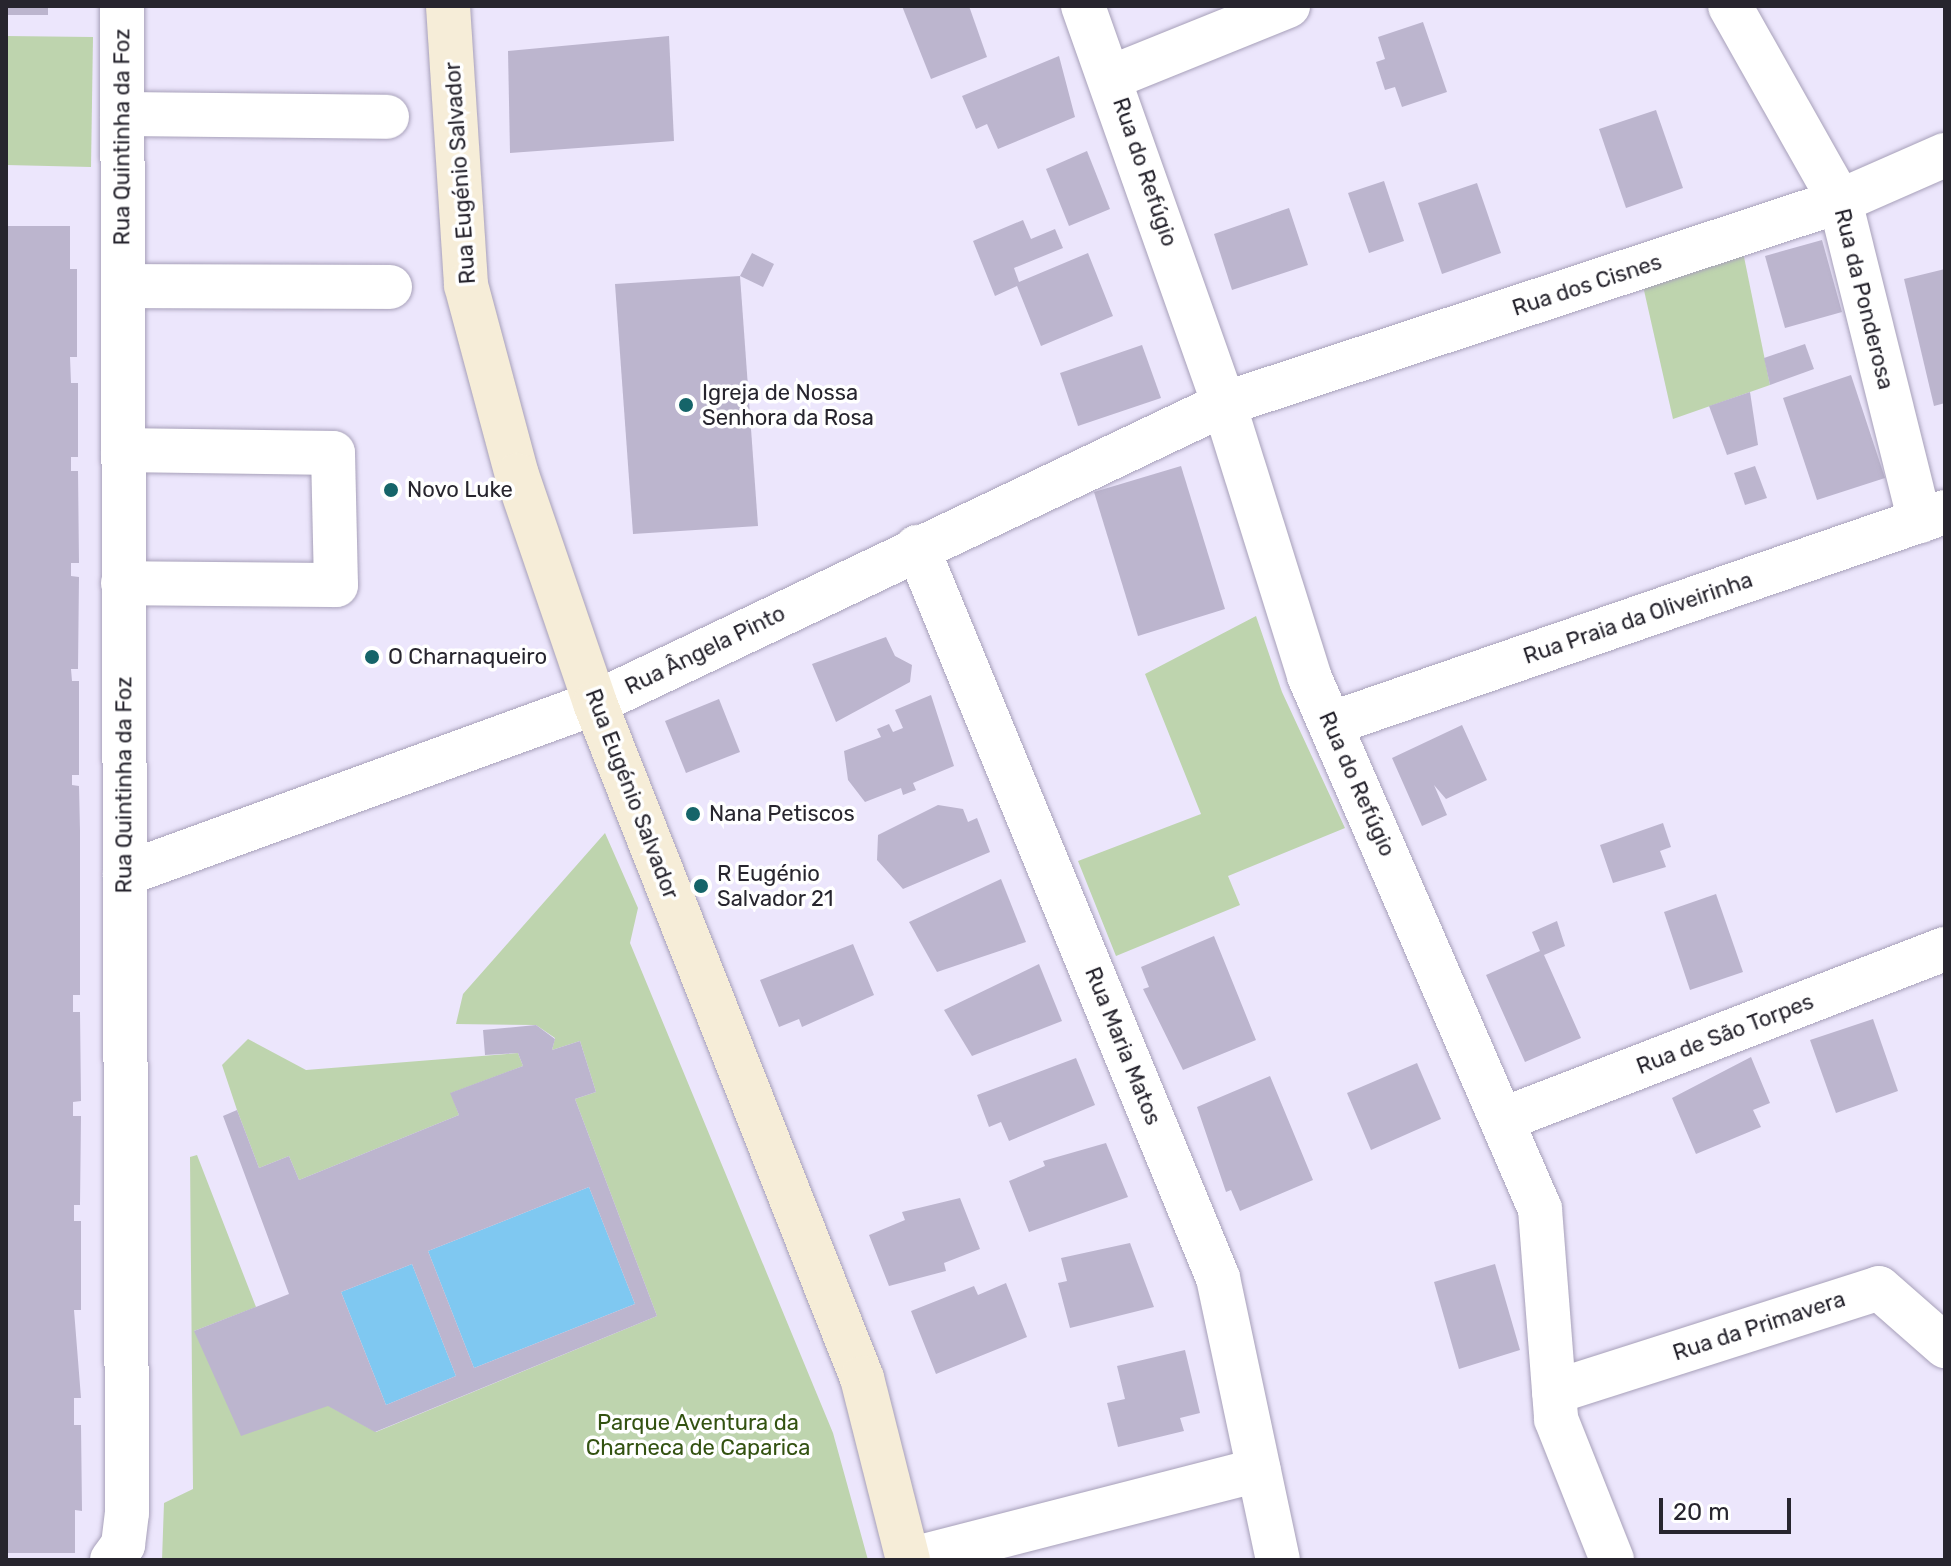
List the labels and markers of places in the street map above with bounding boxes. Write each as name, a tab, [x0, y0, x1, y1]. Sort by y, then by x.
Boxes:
place label: Igreja de Nossa Senhora da Rosa	[702, 379, 874, 430]
marker: Igreja de Nossa Senhora da Rosa	[677, 396, 695, 414]
place label: Novo Luke	[407, 477, 513, 503]
marker: Novo Luke	[382, 481, 400, 499]
place label: O Charnaqueiro	[388, 644, 547, 670]
marker: O Charnaqueiro	[363, 648, 381, 666]
place label: Nana Petiscos	[709, 801, 855, 827]
marker: Nana Petiscos	[684, 805, 702, 823]
place label: R Eugénio Salvador 21	[717, 860, 834, 912]
marker: R Eugénio Salvador 21	[692, 877, 710, 895]

